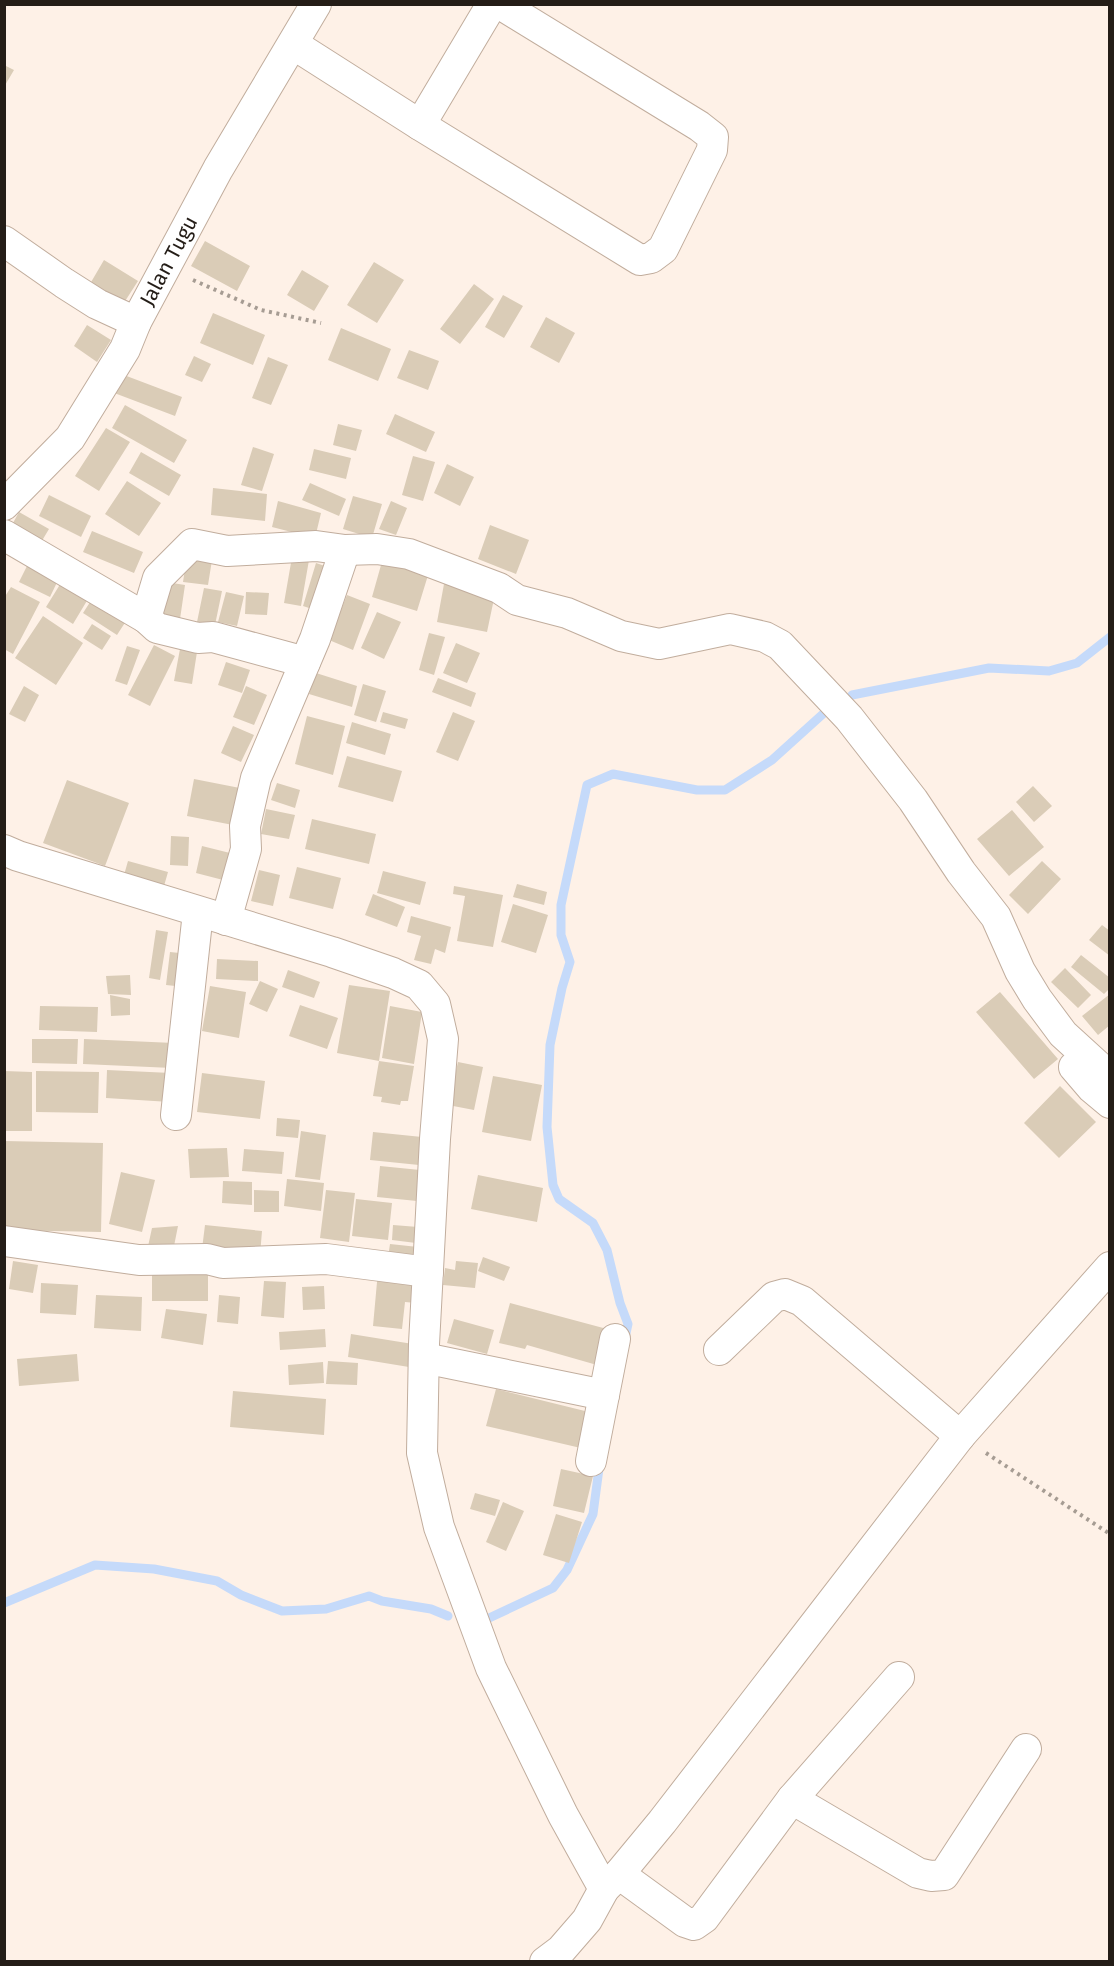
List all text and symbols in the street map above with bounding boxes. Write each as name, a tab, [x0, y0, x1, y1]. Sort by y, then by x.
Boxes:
street label: Jalan Tugu	[134, 212, 203, 310]

